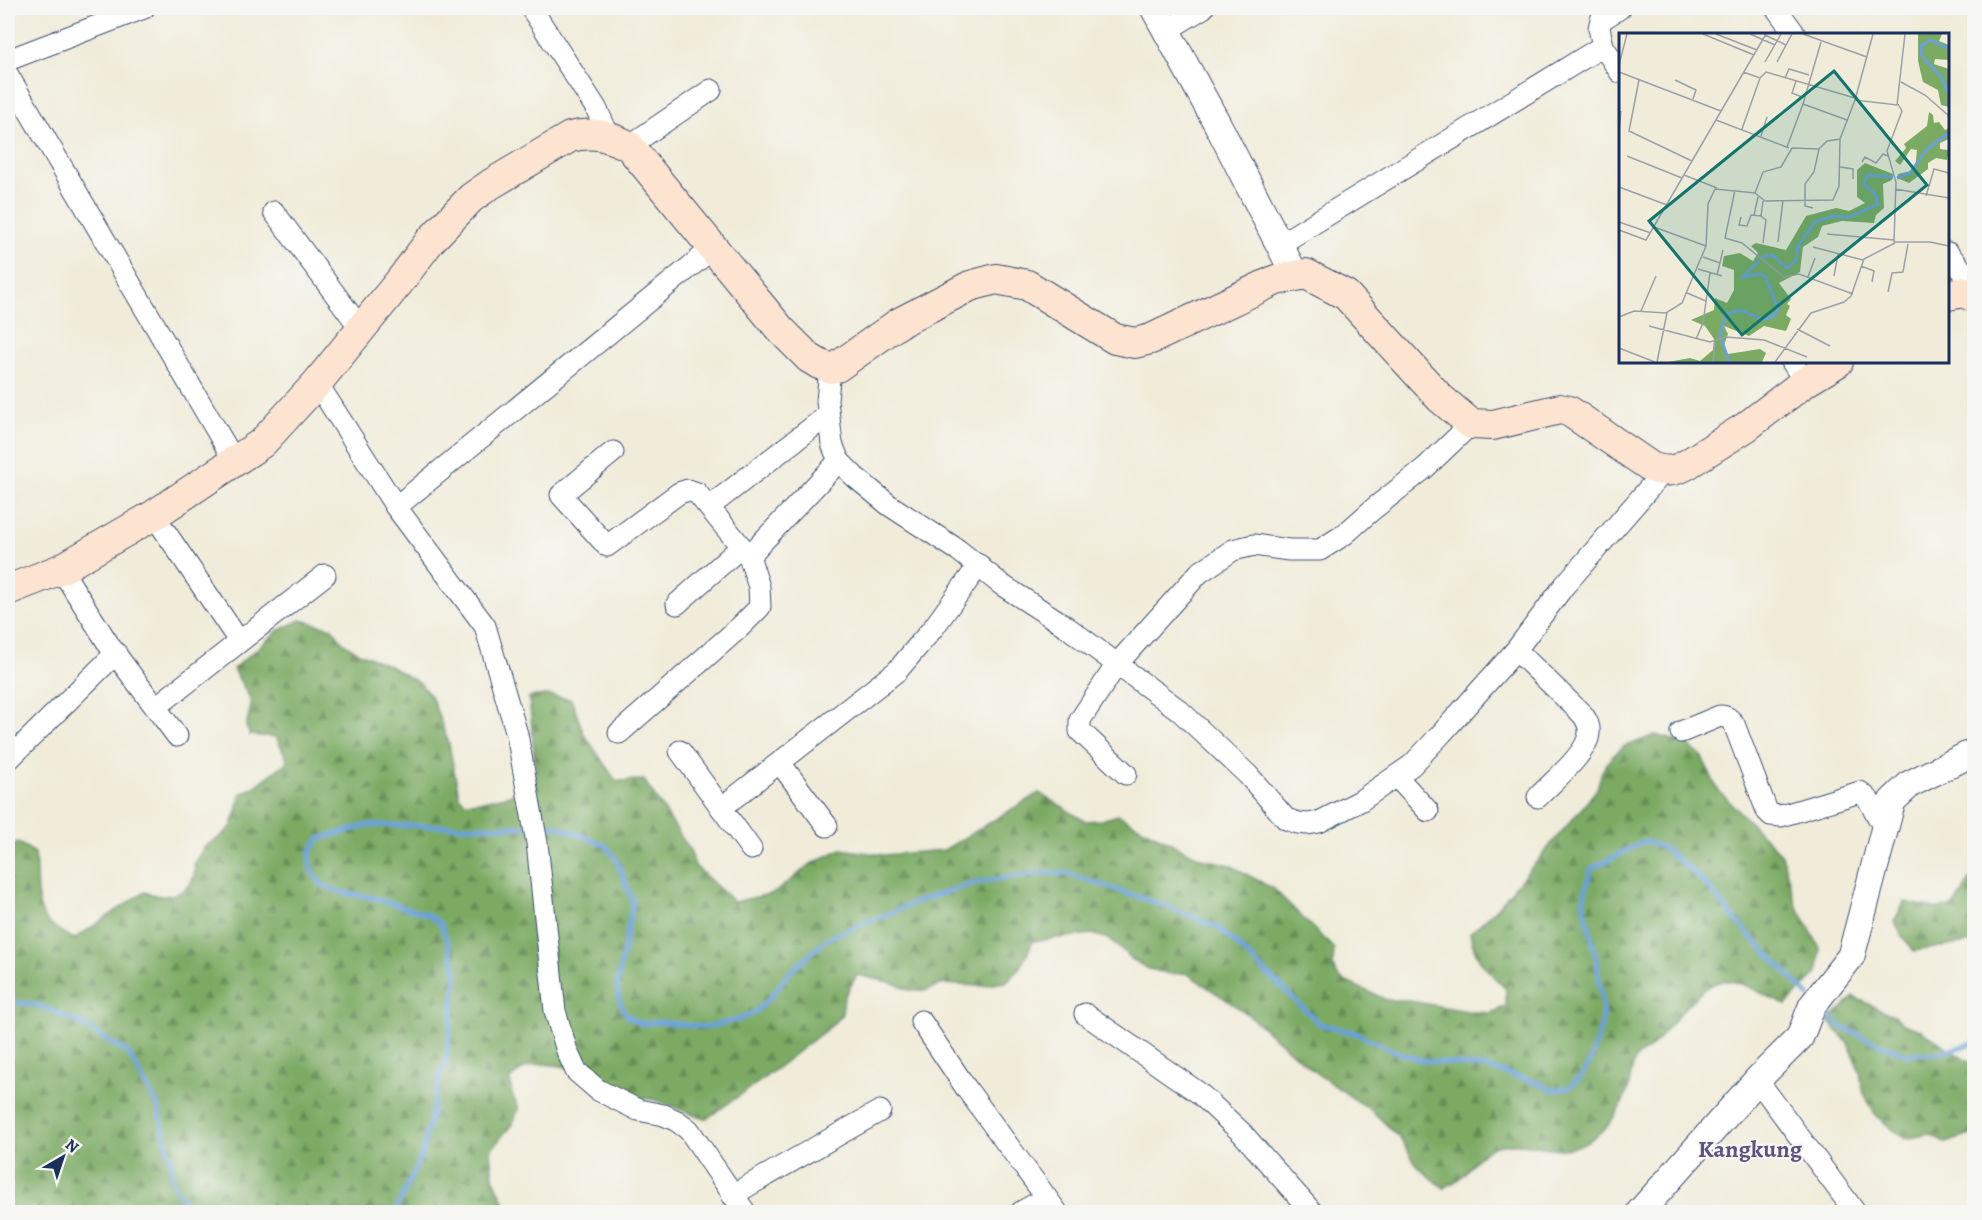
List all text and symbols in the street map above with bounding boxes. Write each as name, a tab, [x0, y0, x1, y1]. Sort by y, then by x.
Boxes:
inset map	[1619, 33, 1949, 363]
north arrow	[33, 1127, 93, 1187]
district label: Kangkung	[1698, 1133, 1803, 1165]
text: N	[60, 1134, 84, 1159]

